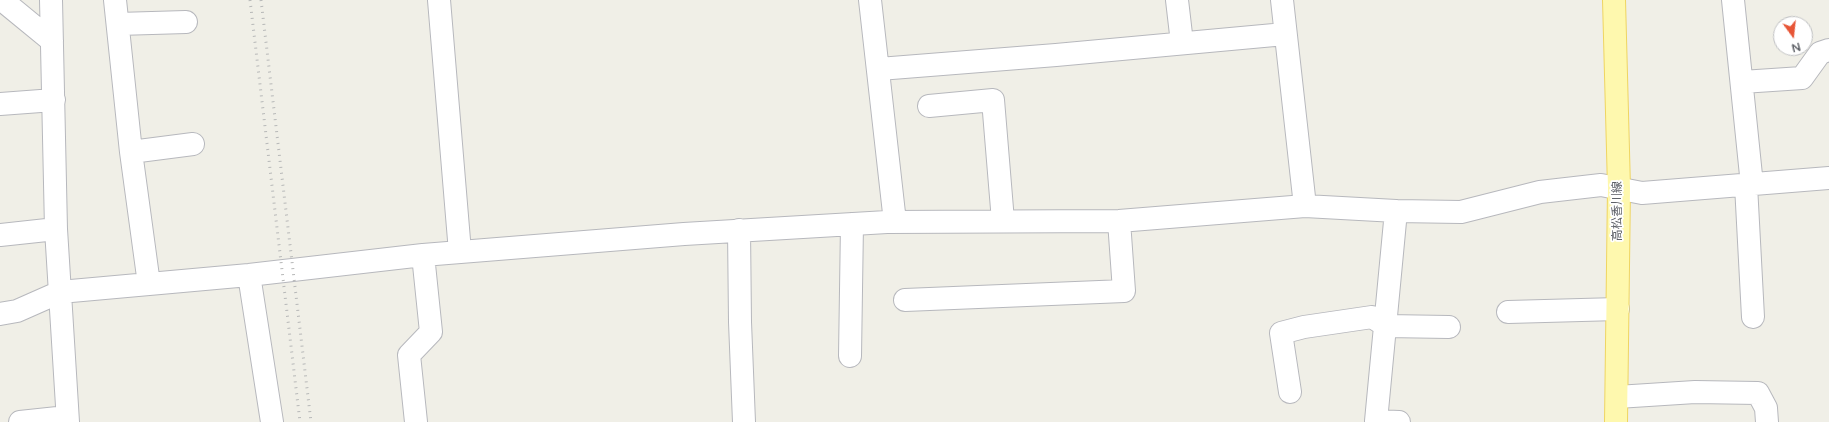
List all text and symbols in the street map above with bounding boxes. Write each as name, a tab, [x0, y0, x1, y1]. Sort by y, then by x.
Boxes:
north arrow	[1773, 16, 1813, 56]
text: N	[1790, 40, 1802, 55]
street label: 高松香川線	[1611, 181, 1625, 241]

